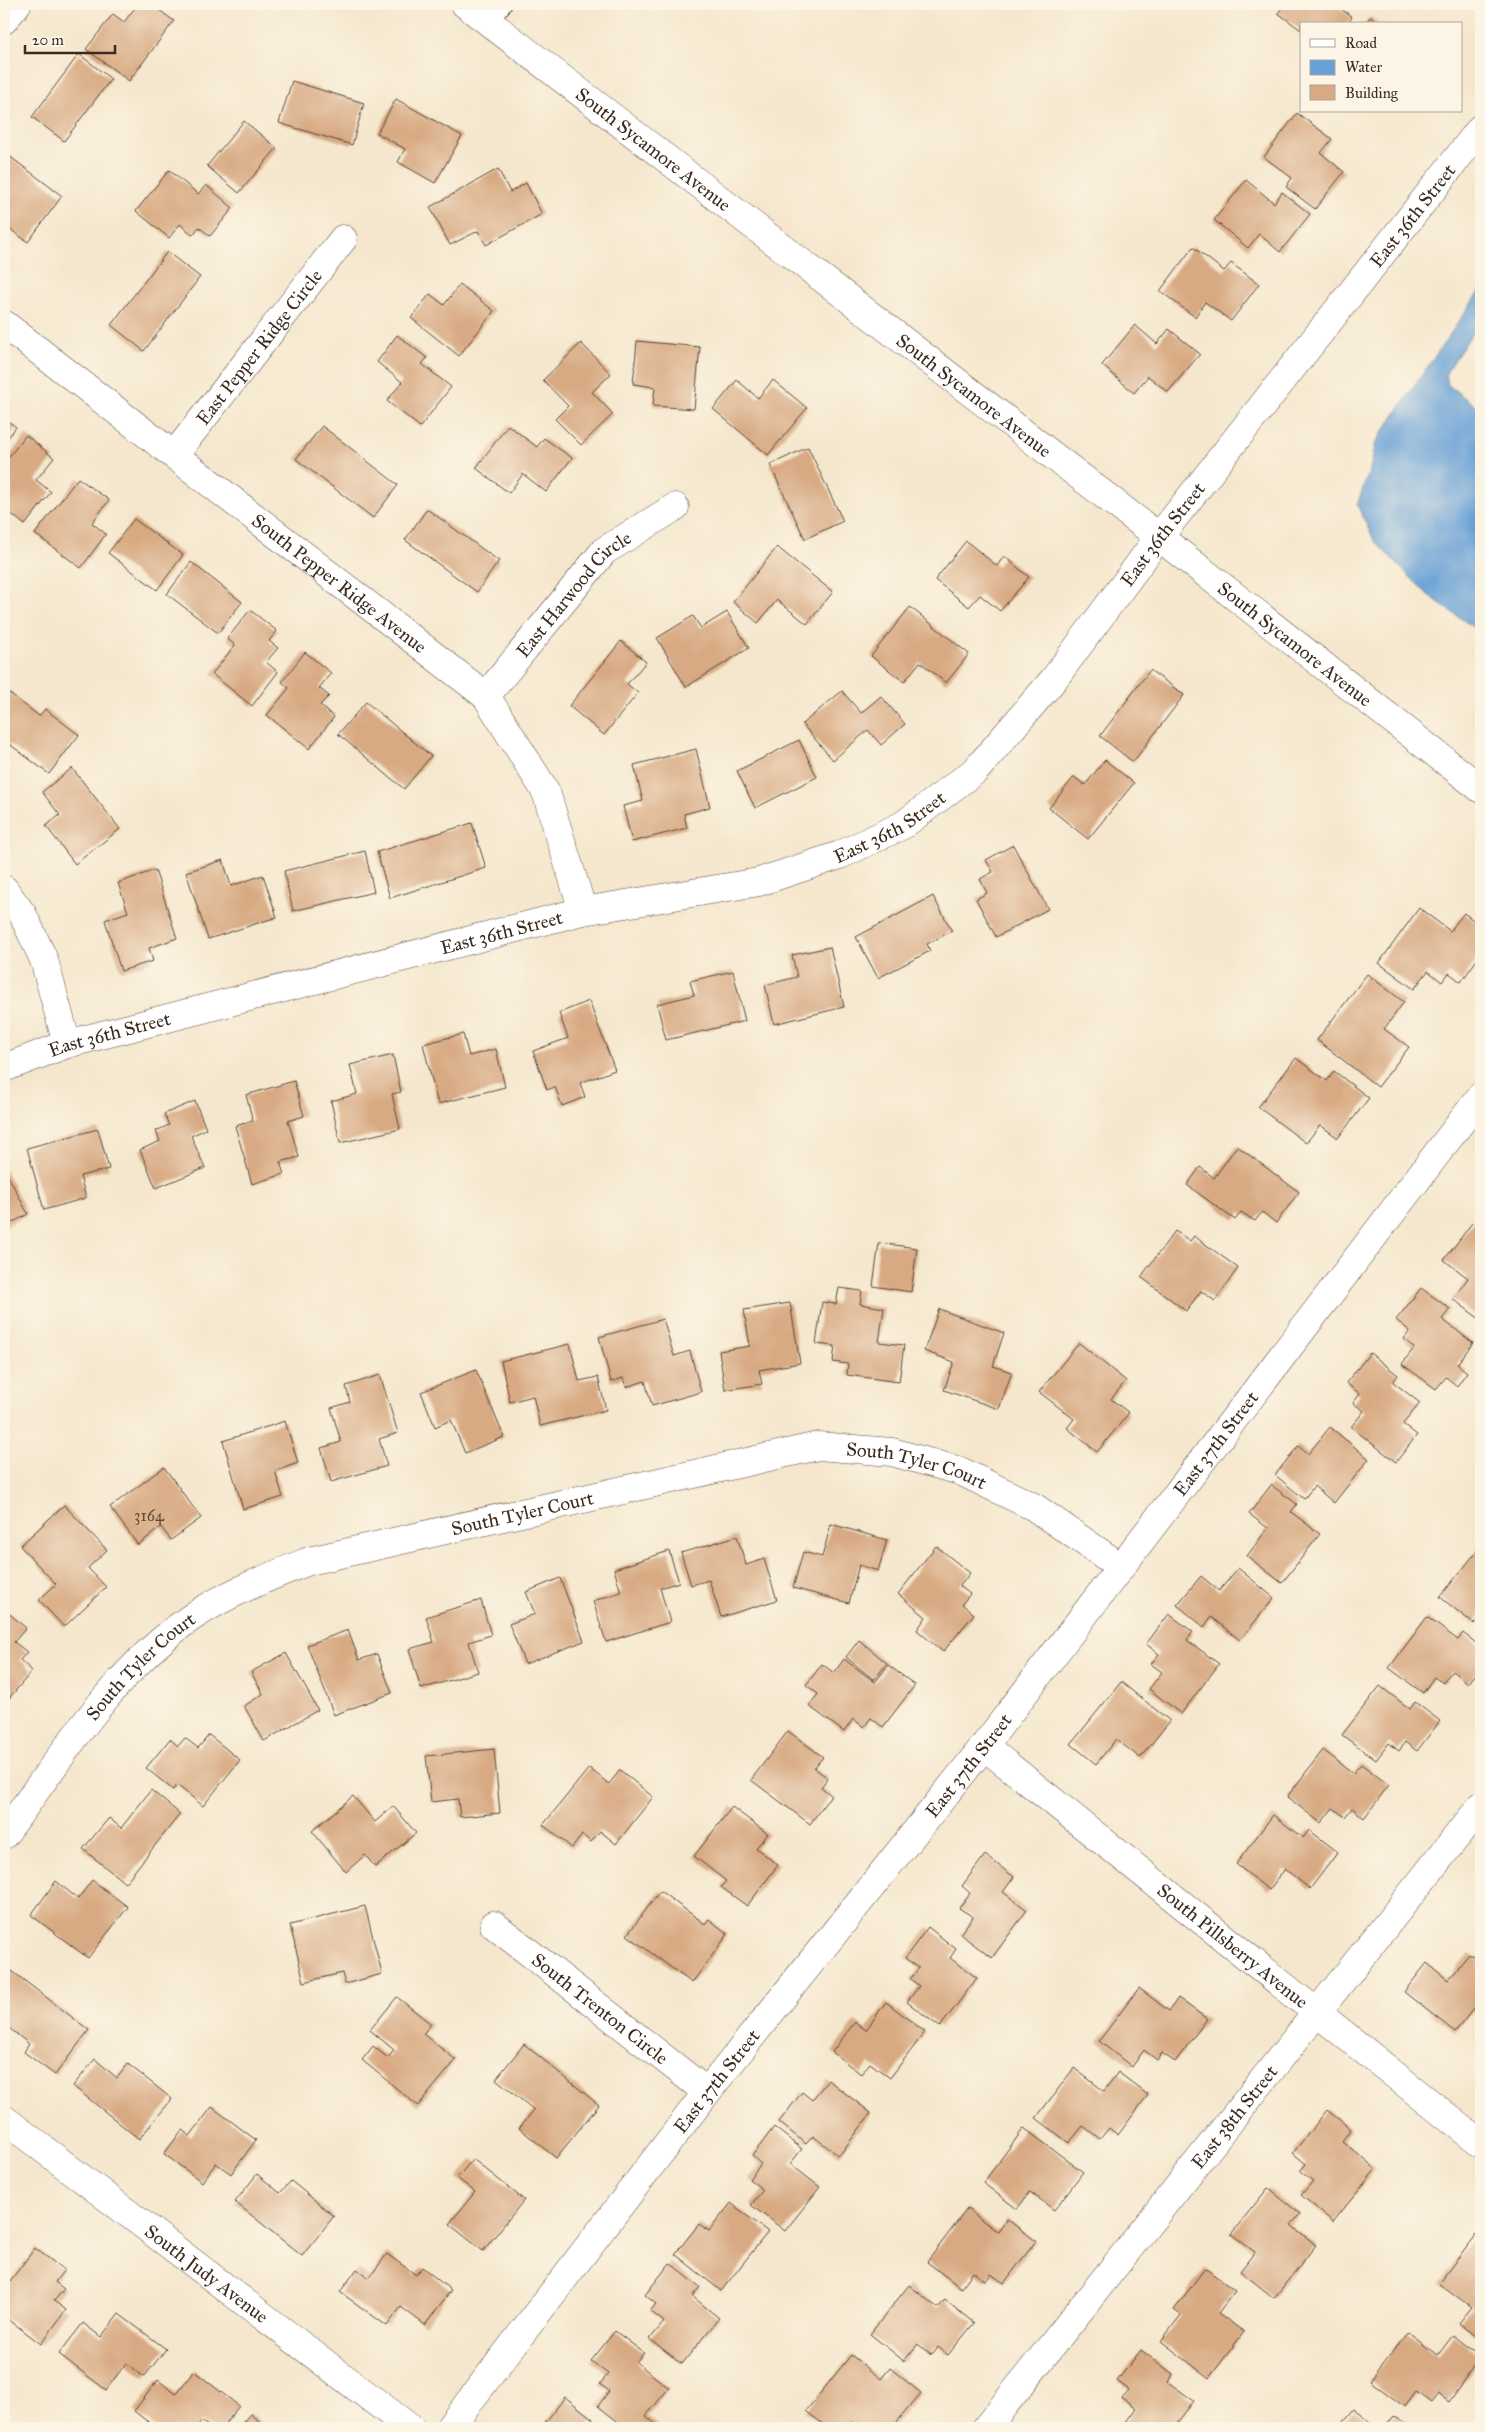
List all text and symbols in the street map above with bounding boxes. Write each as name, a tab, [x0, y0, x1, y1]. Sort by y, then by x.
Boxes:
scale bar	[25, 22, 115, 54]
legend	[1300, 22, 1462, 112]
text: 20 m	[32, 31, 64, 49]
text: Road	[1345, 34, 1377, 52]
text: Water	[1345, 58, 1382, 76]
street label: South Sycamore Avenue	[571, 83, 736, 216]
text: Building	[1345, 84, 1399, 102]
street label: East 36th Street	[1365, 159, 1461, 272]
street label: East Pepper Ridge Circle	[191, 265, 327, 430]
street label: South Sycamore Avenue	[892, 329, 1056, 462]
street label: East 36th Street	[1115, 477, 1210, 591]
street label: South Pepper Ridge Avenue	[247, 509, 431, 658]
street label: East Harwood Circle	[511, 526, 635, 662]
street label: South Sycamore Avenue	[1213, 577, 1377, 711]
street label: East 36th Street	[830, 786, 950, 868]
street label: East 36th Street	[438, 906, 565, 959]
street label: East 36th Street	[45, 1007, 173, 1062]
street label: East 37th Street	[1169, 1386, 1263, 1500]
street label: South Tyler Court	[845, 1437, 991, 1494]
street label: South Tyler Court	[449, 1486, 596, 1540]
house number: 3164	[134, 1506, 165, 1525]
street label: South Tyler Court	[81, 1607, 200, 1725]
street label: East 37th Street	[921, 1709, 1017, 1822]
street label: South Pillsberry Avenue	[1153, 1878, 1313, 2013]
street label: South Trenton Circle	[527, 1948, 673, 2069]
street label: East 37th Street	[669, 2025, 765, 2138]
street label: East 38th Street	[1186, 2060, 1283, 2173]
street label: South Judy Avenue	[140, 2220, 273, 2328]

